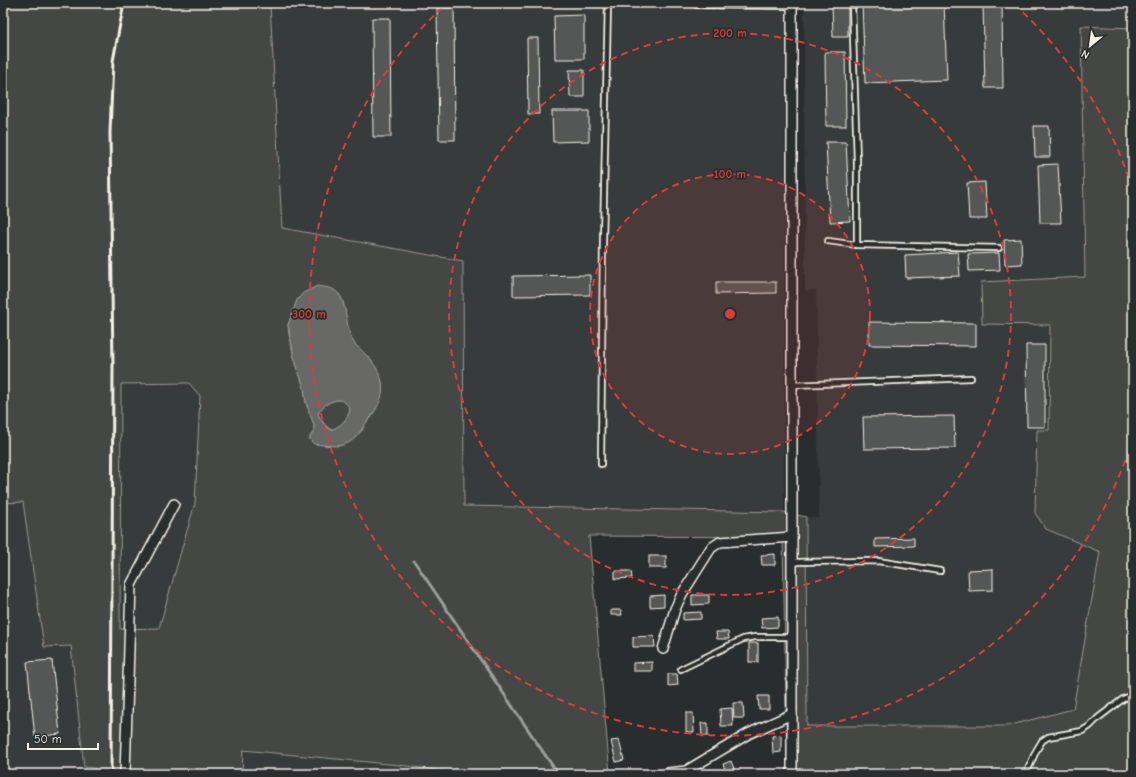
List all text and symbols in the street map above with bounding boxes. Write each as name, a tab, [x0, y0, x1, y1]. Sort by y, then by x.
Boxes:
text: 200 m	[713, 26, 747, 40]
north arrow	[1070, 26, 1110, 66]
text: N	[1079, 47, 1092, 62]
text: 100 m	[714, 167, 746, 181]
text: 300 m	[292, 307, 326, 321]
centre of rings	[723, 307, 737, 321]
scale bar	[28, 725, 98, 751]
text: 50 m	[34, 732, 62, 746]

